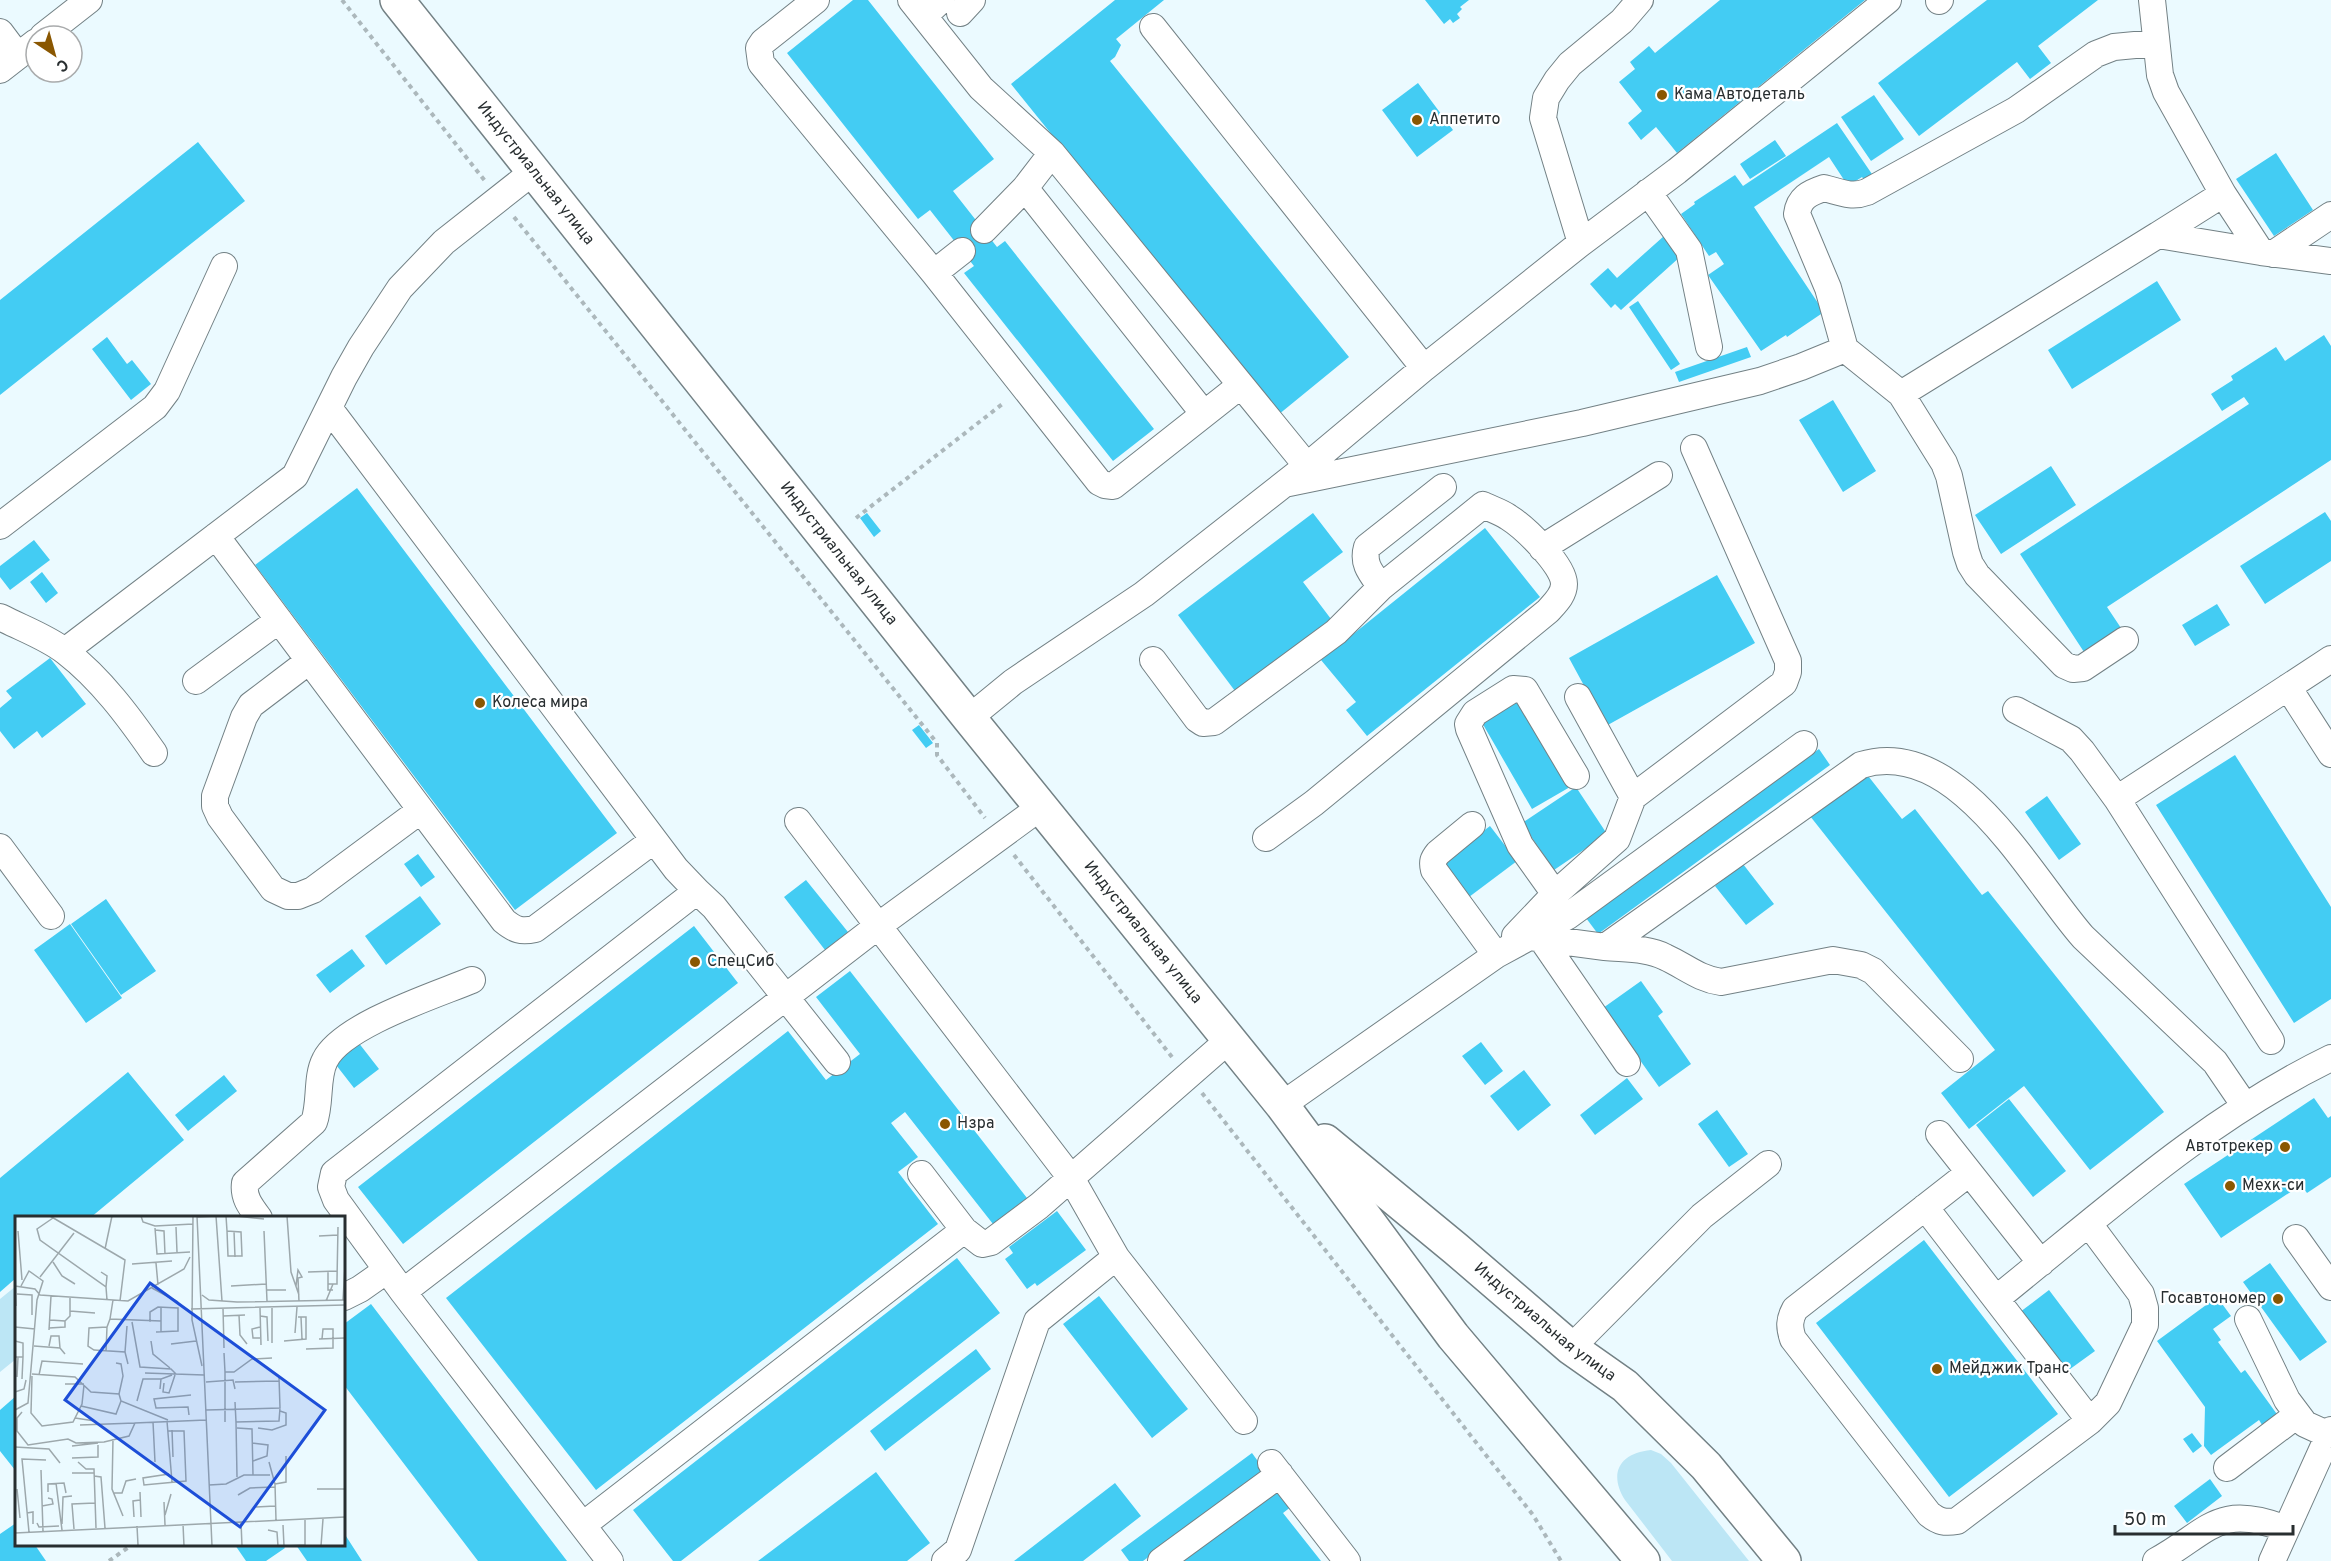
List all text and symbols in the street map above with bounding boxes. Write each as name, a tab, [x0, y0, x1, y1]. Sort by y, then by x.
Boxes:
north arrow	[24, 24, 84, 84]
text: С	[52, 53, 72, 76]
place label: Кама Автодеталь	[1674, 85, 1805, 105]
marker: Кама Автодеталь	[1655, 88, 1669, 102]
street label: Индустриальная улица	[472, 98, 599, 249]
place label: Аппетито	[1429, 110, 1501, 130]
marker: Аппетито	[1410, 113, 1424, 127]
street label: Индустриальная улица	[775, 478, 901, 630]
place label: Колеса мира	[492, 693, 588, 713]
marker: Колеса мира	[473, 696, 487, 710]
street label: Индустриальная улица	[1079, 857, 1206, 1008]
place label: СпецСиб	[707, 952, 774, 972]
marker: СпецСиб	[688, 955, 702, 969]
place label: Нзра	[957, 1114, 994, 1134]
marker: Нзра	[938, 1117, 952, 1131]
place label: Автотрекер	[2185, 1137, 2273, 1157]
marker: Автотрекер	[2278, 1140, 2292, 1154]
place label: Мехк-си	[2242, 1176, 2304, 1196]
marker: Мехк-си	[2223, 1179, 2237, 1193]
inset map	[15, 1216, 345, 1546]
street label: Индустриальная улица	[1469, 1259, 1620, 1386]
place label: Госавтономер	[2160, 1289, 2266, 1309]
marker: Госавтономер	[2271, 1292, 2285, 1306]
place label: Мейджик Транс	[1949, 1359, 2069, 1379]
marker: Мейджик Транс	[1930, 1362, 1944, 1376]
scale bar	[2115, 1498, 2294, 1536]
text: 50 m	[2124, 1509, 2166, 1532]

